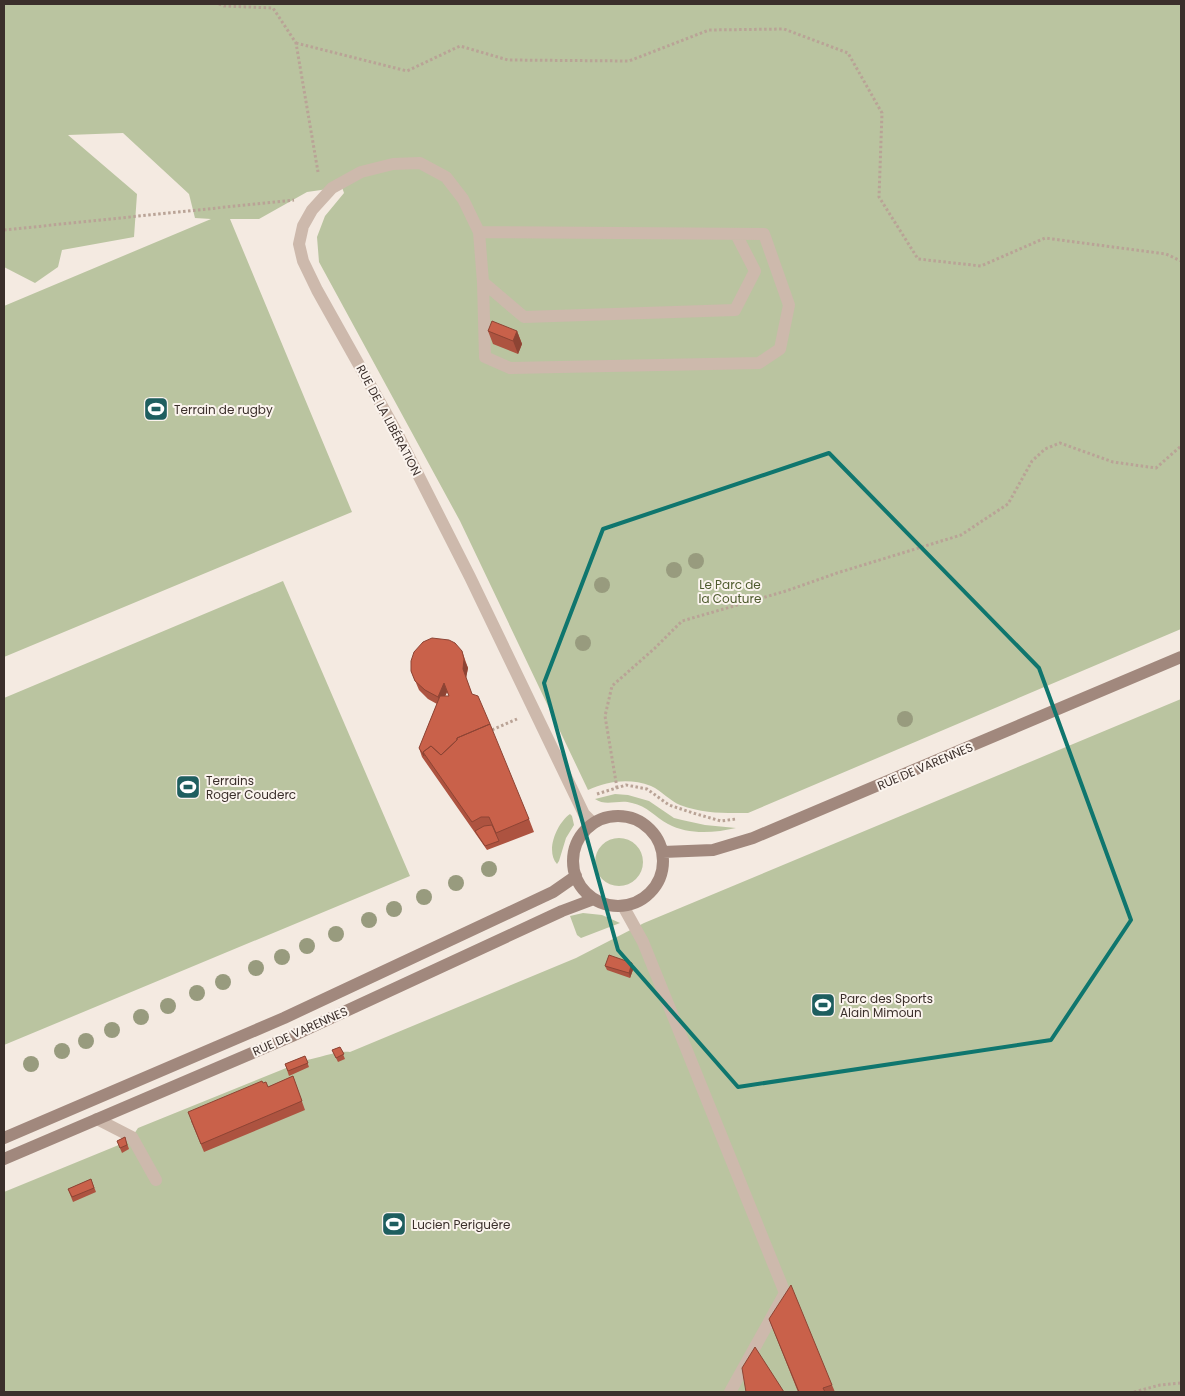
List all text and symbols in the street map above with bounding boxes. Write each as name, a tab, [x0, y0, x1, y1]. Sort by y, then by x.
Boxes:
street label: RUE DE LA LIBÉRATION	[353, 362, 425, 478]
sports icon: Terrain de rugby	[143, 396, 169, 422]
place label: Terrain de rugby	[174, 401, 273, 418]
park label: Le Parc de la Couture	[699, 576, 761, 607]
street label: RUE DE VARENNES	[875, 738, 975, 794]
place label: Terrains Roger Couderc	[206, 772, 296, 803]
sports icon: Terrains Roger Couderc	[175, 774, 201, 800]
place label: Parc des Sports Alain Mimoun	[840, 990, 933, 1021]
sports icon: Parc des Sports Alain Mimoun	[810, 992, 836, 1018]
street label: RUE DE VARENNES	[250, 1002, 350, 1060]
sports icon: Lucien Periguère	[381, 1211, 407, 1237]
place label: Lucien Periguère	[412, 1216, 510, 1233]

